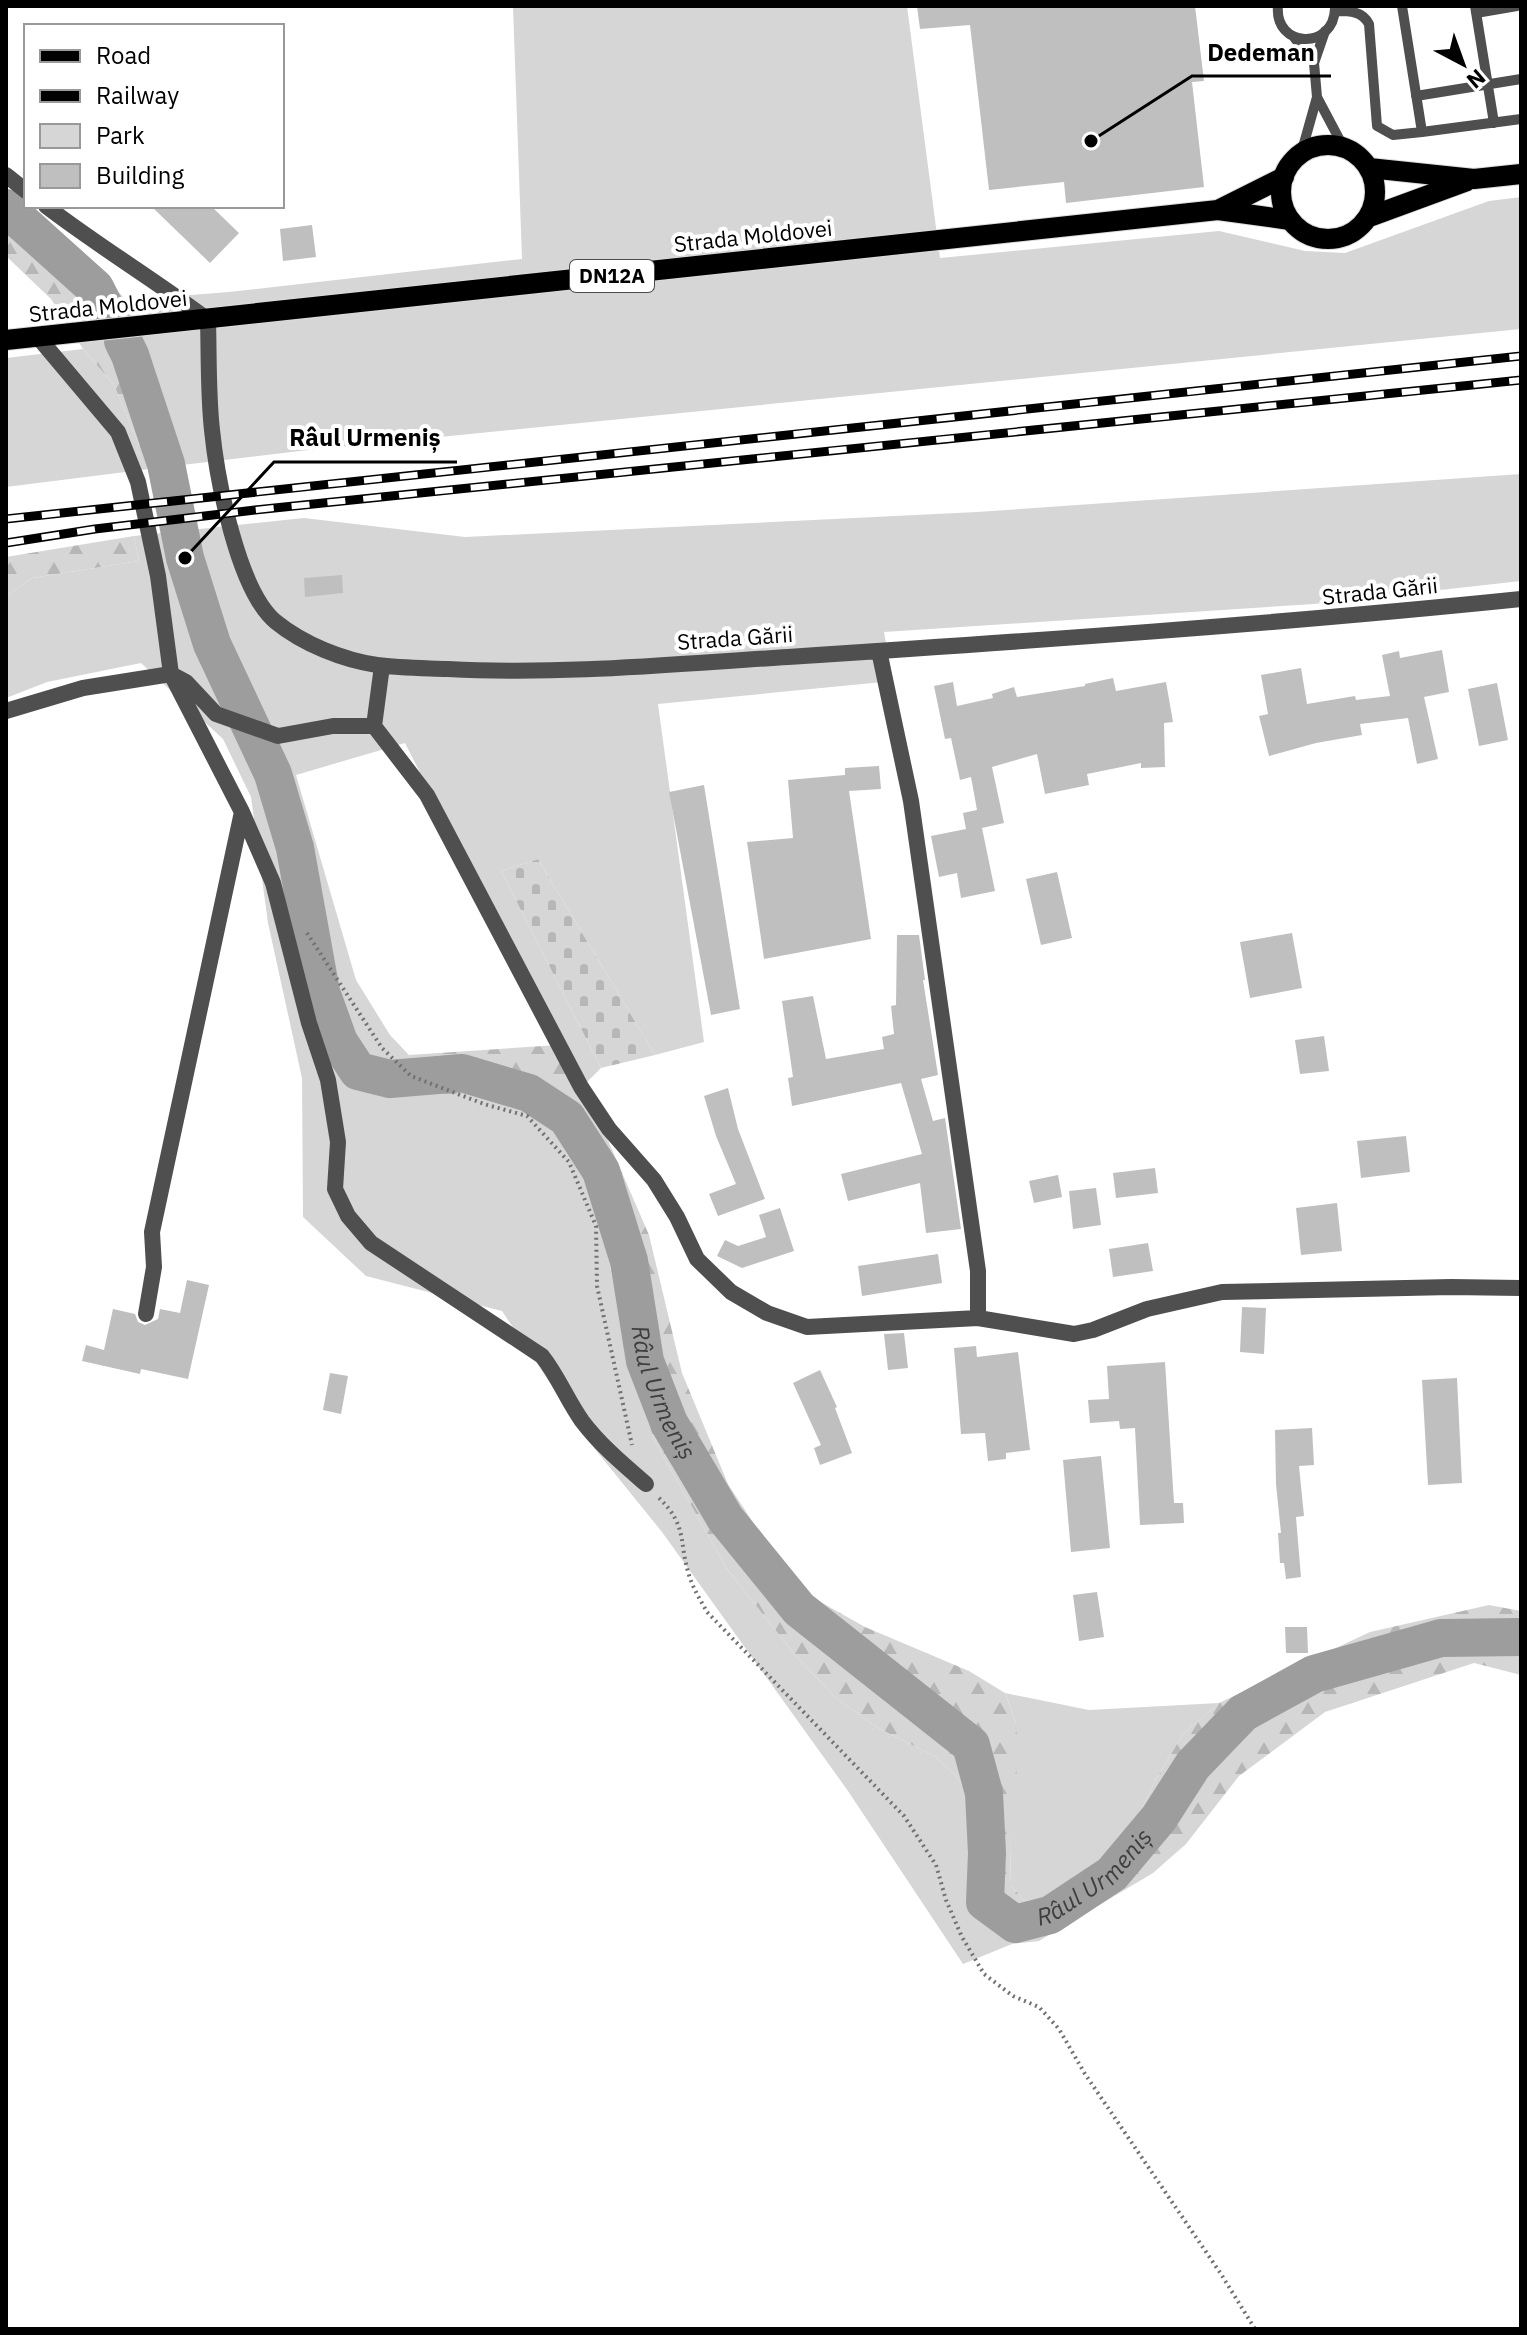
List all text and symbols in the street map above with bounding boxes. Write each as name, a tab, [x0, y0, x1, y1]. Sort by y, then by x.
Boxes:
legend	[24, 24, 284, 208]
north arrow	[1423, 24, 1503, 104]
callout: Dedeman	[1192, 28, 1331, 76]
text: Dedeman	[1207, 36, 1315, 68]
text: Road	[96, 39, 151, 71]
text: N	[1461, 63, 1492, 96]
text: Railway	[96, 79, 179, 111]
text: Park	[96, 119, 145, 151]
text: Building	[96, 159, 184, 191]
street label: Strada Moldovei	[672, 213, 834, 258]
road number: DN12A	[570, 260, 654, 292]
street label: Strada Moldovei	[27, 283, 189, 328]
callout: Râul Urmeniș	[274, 414, 457, 462]
text: Râul Urmeniș	[289, 421, 441, 453]
street label: Strada Gării	[1321, 570, 1439, 611]
street label: Strada Gării	[676, 619, 794, 656]
water label: Râul Urmeniș	[625, 1323, 704, 1465]
water label: Râul Urmeniș	[1033, 1821, 1159, 1933]

